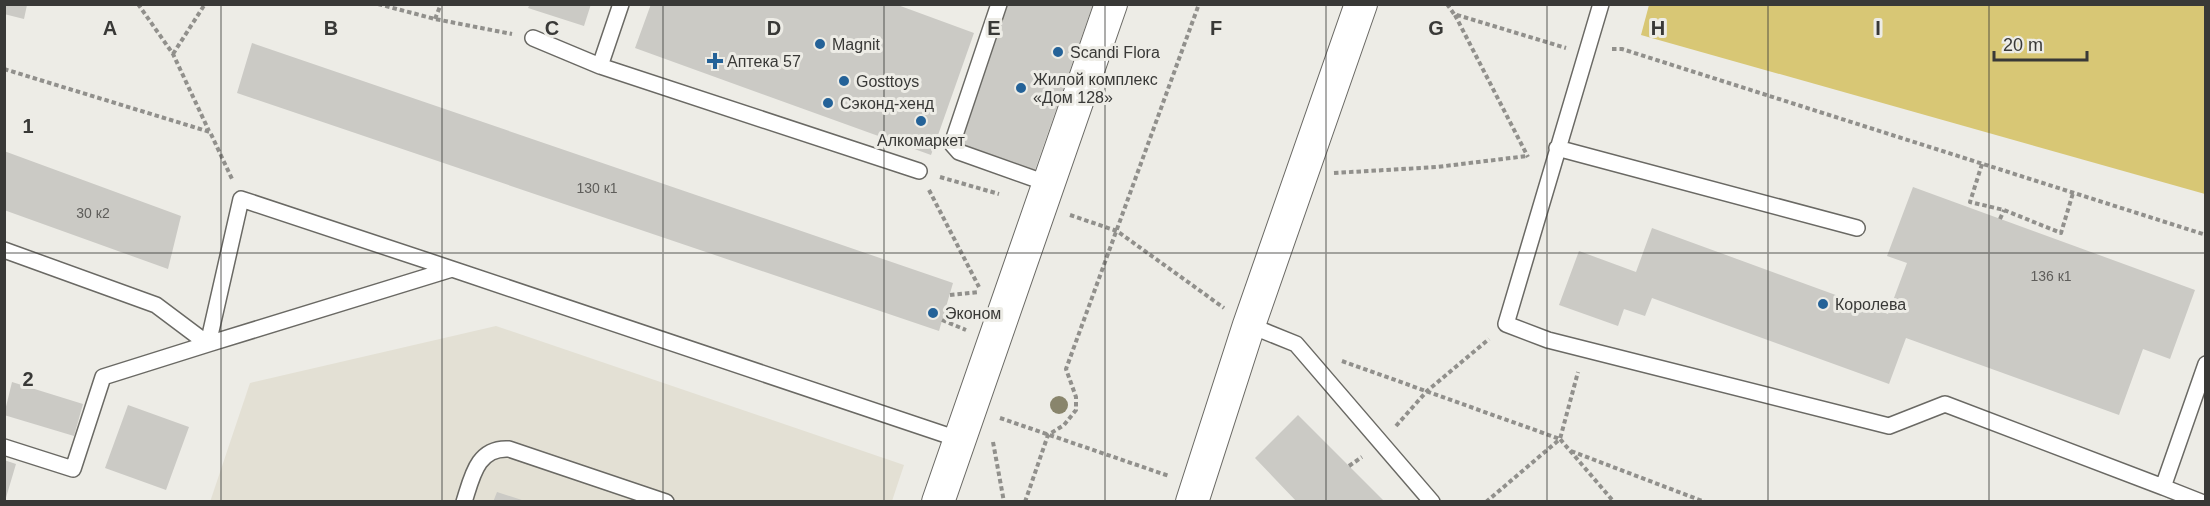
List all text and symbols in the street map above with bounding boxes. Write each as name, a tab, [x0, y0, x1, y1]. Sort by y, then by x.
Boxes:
text: A	[103, 17, 117, 39]
text: B	[324, 17, 338, 39]
text: C	[545, 17, 559, 39]
text: D	[767, 17, 781, 39]
text: E	[987, 17, 1001, 39]
text: F	[1210, 17, 1222, 39]
text: G	[1428, 17, 1444, 39]
text: H	[1651, 17, 1665, 39]
text: I	[1875, 17, 1881, 39]
scale bar	[1994, 24, 2087, 62]
text: 20 m	[2003, 35, 2043, 55]
place label: Magnit	[832, 36, 881, 53]
marker: Magnit	[813, 37, 827, 51]
place label: Scandi Flora	[1070, 44, 1160, 61]
marker: Scandi Flora	[1051, 45, 1065, 59]
place label: Аптека 57	[727, 53, 801, 70]
marker: Аптека 57	[708, 54, 722, 68]
place label: Жилой комплекс «Дом 128»	[1033, 71, 1158, 106]
place label: Gosttoys	[856, 73, 919, 90]
marker: Gosttoys	[837, 74, 851, 88]
marker: Жилой комплекс «Дом 128»	[1014, 81, 1028, 95]
place label: Сэконд-хенд	[840, 95, 935, 112]
marker: Сэконд-хенд	[821, 96, 835, 110]
marker: Алкомаркет	[914, 114, 928, 128]
text: 1	[22, 115, 34, 137]
place label: Алкомаркет	[877, 132, 966, 149]
house number: 130 к1	[576, 180, 618, 196]
house number: 30 к2	[76, 205, 110, 221]
house number: 136 к1	[2030, 268, 2072, 284]
place label: Королева	[1835, 296, 1906, 313]
marker: Королева	[1816, 297, 1830, 311]
place label: Эконом	[945, 305, 1001, 322]
marker: Эконом	[926, 306, 940, 320]
text: 2	[22, 368, 34, 390]

